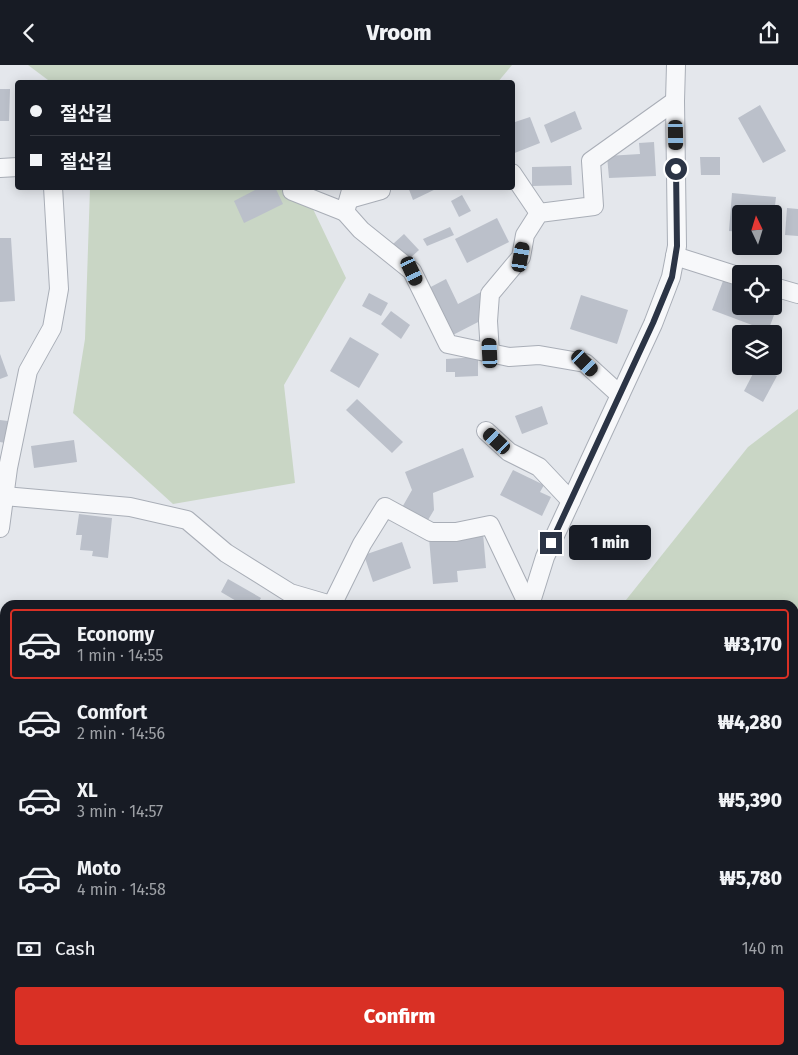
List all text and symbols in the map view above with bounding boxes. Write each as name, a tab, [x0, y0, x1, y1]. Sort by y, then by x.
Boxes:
icon: back	[15, 19, 43, 47]
text: Vroom	[367, 19, 431, 46]
icon: share	[755, 19, 783, 47]
text: 절산길	[60, 102, 112, 125]
car	[668, 120, 683, 150]
text: 절산길	[60, 150, 112, 173]
route start	[665, 158, 687, 180]
north arrow	[732, 205, 782, 255]
map controls	[732, 205, 782, 375]
car	[511, 241, 530, 273]
car	[398, 254, 425, 288]
button: locate	[732, 265, 782, 315]
button: layers	[732, 325, 782, 375]
car	[481, 338, 498, 368]
car	[569, 347, 600, 379]
car	[480, 425, 513, 457]
callout: 1 min	[568, 525, 651, 561]
route end	[540, 532, 562, 554]
text: 1 min	[591, 533, 629, 552]
icon: car	[17, 622, 62, 667]
text: Economy	[77, 623, 154, 646]
text: ₩3,170	[724, 633, 782, 656]
text: 1 min · 14:55	[77, 646, 163, 665]
icon: car	[17, 700, 62, 745]
text: Comfort	[77, 701, 147, 724]
text: ₩4,280	[718, 711, 782, 734]
text: 2 min · 14:56	[77, 724, 165, 743]
icon: car	[17, 778, 62, 823]
text: XL	[77, 779, 98, 802]
text: ₩5,390	[719, 789, 782, 812]
text: 3 min · 14:57	[77, 802, 163, 821]
icon: car	[17, 856, 62, 901]
text: Moto	[77, 857, 121, 880]
text: ₩5,780	[720, 867, 782, 890]
text: 4 min · 14:58	[77, 880, 166, 899]
icon: cash	[15, 935, 43, 963]
text: Cash	[55, 937, 96, 960]
text: 140 m	[742, 939, 784, 958]
button: Confirm	[15, 987, 784, 1045]

